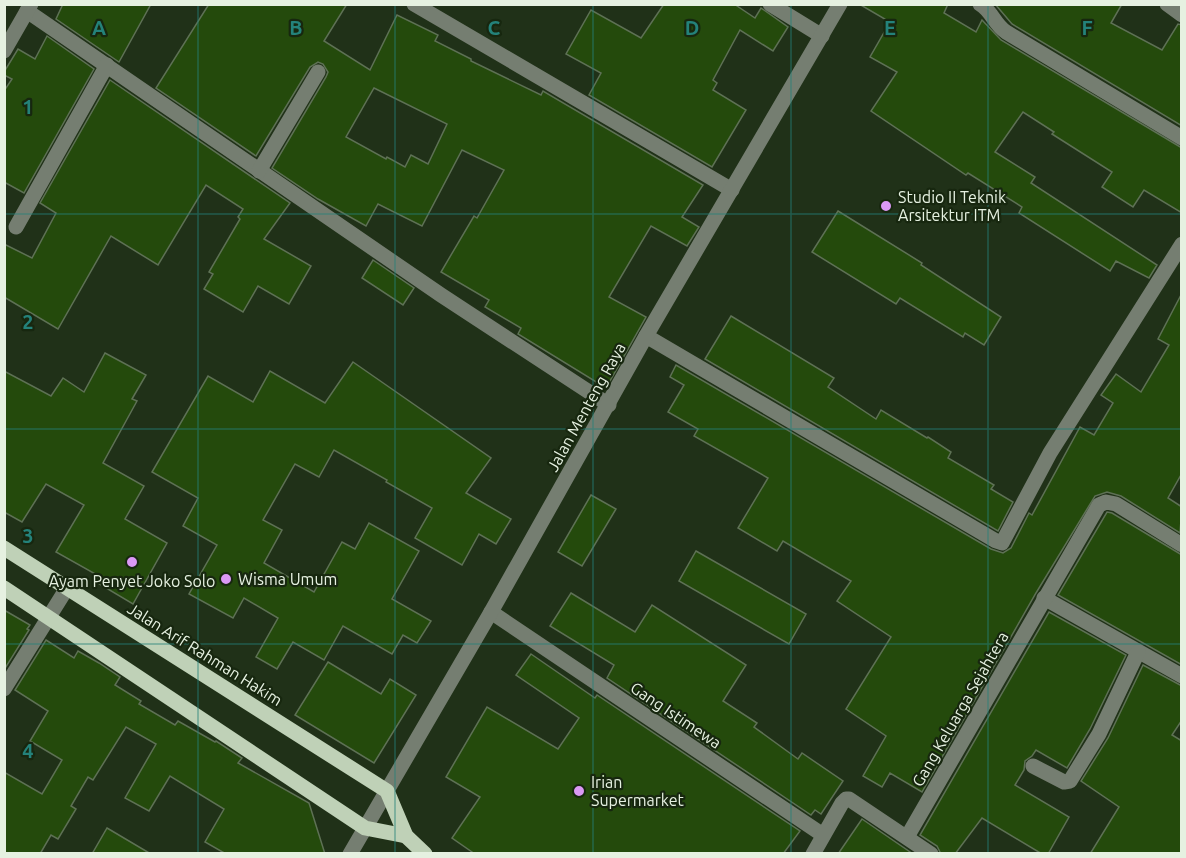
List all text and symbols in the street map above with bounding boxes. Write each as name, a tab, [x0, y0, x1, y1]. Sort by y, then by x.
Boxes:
text: A	[92, 16, 106, 39]
text: B	[289, 16, 303, 39]
text: C	[488, 16, 501, 39]
text: D	[685, 16, 699, 39]
text: E	[884, 16, 896, 39]
text: F	[1081, 16, 1093, 39]
text: 1	[22, 95, 34, 118]
place label: Studio II Teknik Arsitektur ITM	[898, 188, 1006, 224]
marker: Studio II Teknik Arsitektur ITM	[879, 199, 893, 213]
text: 2	[22, 310, 34, 333]
street label: Jalan Menteng Raya	[543, 340, 629, 474]
text: 3	[22, 524, 34, 547]
marker: Ayam Penyet Joko Solo	[125, 555, 139, 569]
place label: Wisma Umum	[238, 570, 337, 588]
place label: Ayam Penyet Joko Solo	[49, 572, 215, 590]
marker: Wisma Umum	[219, 572, 233, 586]
street label: Jalan Arif Rahman Hakim	[124, 599, 286, 709]
street label: Gang Keluarga Sejahtera	[908, 628, 1012, 790]
street label: Gang Istimewa	[627, 678, 725, 752]
text: 4	[22, 739, 34, 762]
place label: Irian Supermarket	[591, 773, 685, 809]
marker: Irian Supermarket	[572, 784, 586, 798]

